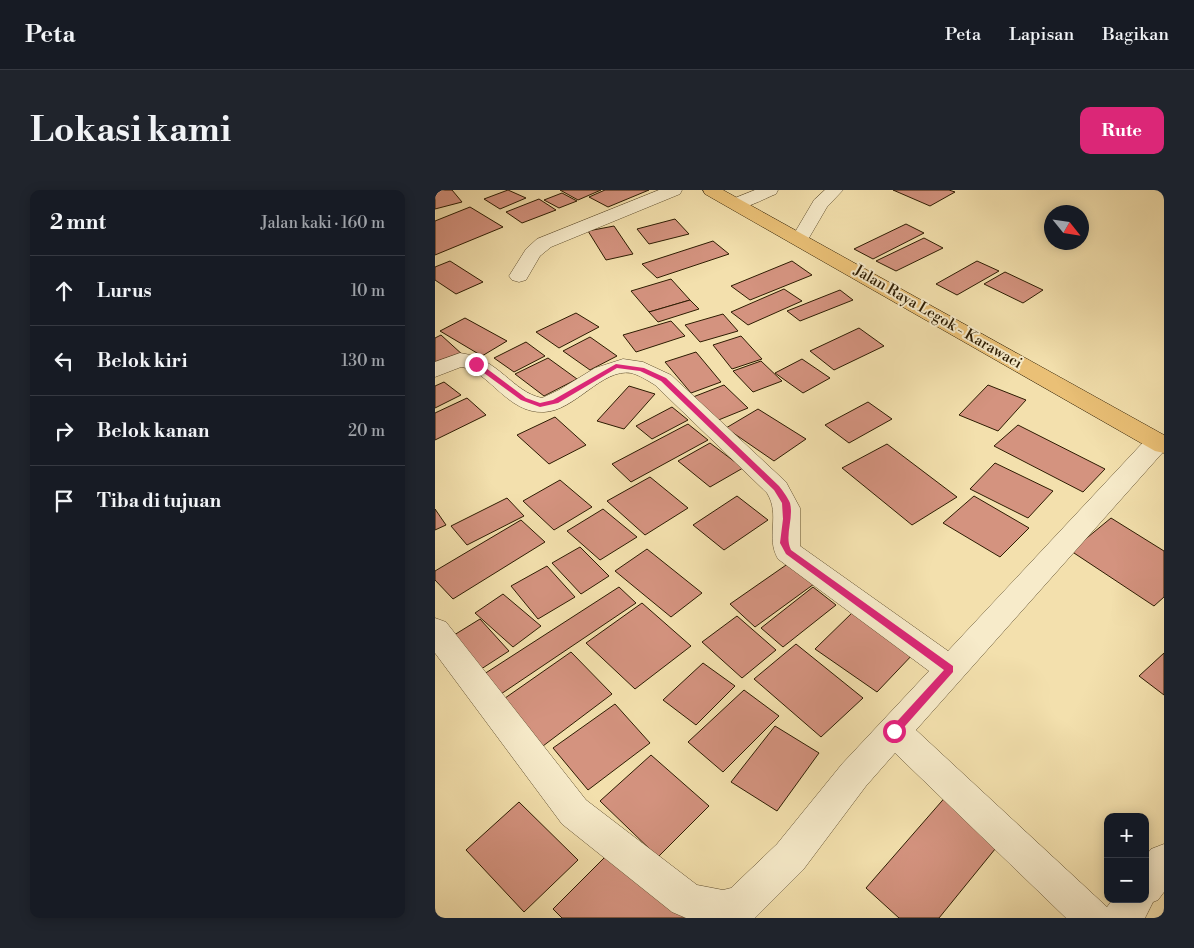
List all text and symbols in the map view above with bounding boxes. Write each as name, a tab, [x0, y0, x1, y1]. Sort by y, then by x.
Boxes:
text: Peta	[25, 20, 75, 50]
text: Peta	[945, 23, 981, 46]
text: Lapisan	[1009, 23, 1074, 46]
text: Bagikan	[1102, 23, 1169, 46]
button: Rute	[1080, 107, 1164, 154]
text: Lokasi kami	[30, 109, 231, 152]
north arrow	[1044, 205, 1089, 250]
text: 2 mnt	[50, 210, 106, 236]
text: Jalan kaki · 160 m	[261, 213, 385, 233]
street label: Jalan Raya Legok - Karawaci	[850, 260, 1026, 373]
icon: ahead	[50, 277, 78, 305]
text: Lurus	[97, 279, 152, 303]
text: 10 m	[351, 281, 385, 301]
icon: left	[50, 347, 78, 375]
text: Belok kiri	[97, 349, 187, 373]
text: 130 m	[341, 351, 385, 371]
route end	[465, 353, 488, 376]
icon: right	[50, 417, 78, 445]
text: Belok kanan	[97, 419, 210, 443]
text: 20 m	[348, 421, 385, 441]
icon: arrive	[50, 487, 78, 515]
text: Tiba di tujuan	[97, 489, 221, 513]
route start	[883, 720, 906, 743]
map controls	[1104, 813, 1149, 903]
button: +	[1104, 813, 1149, 858]
button: −	[1104, 858, 1149, 903]

